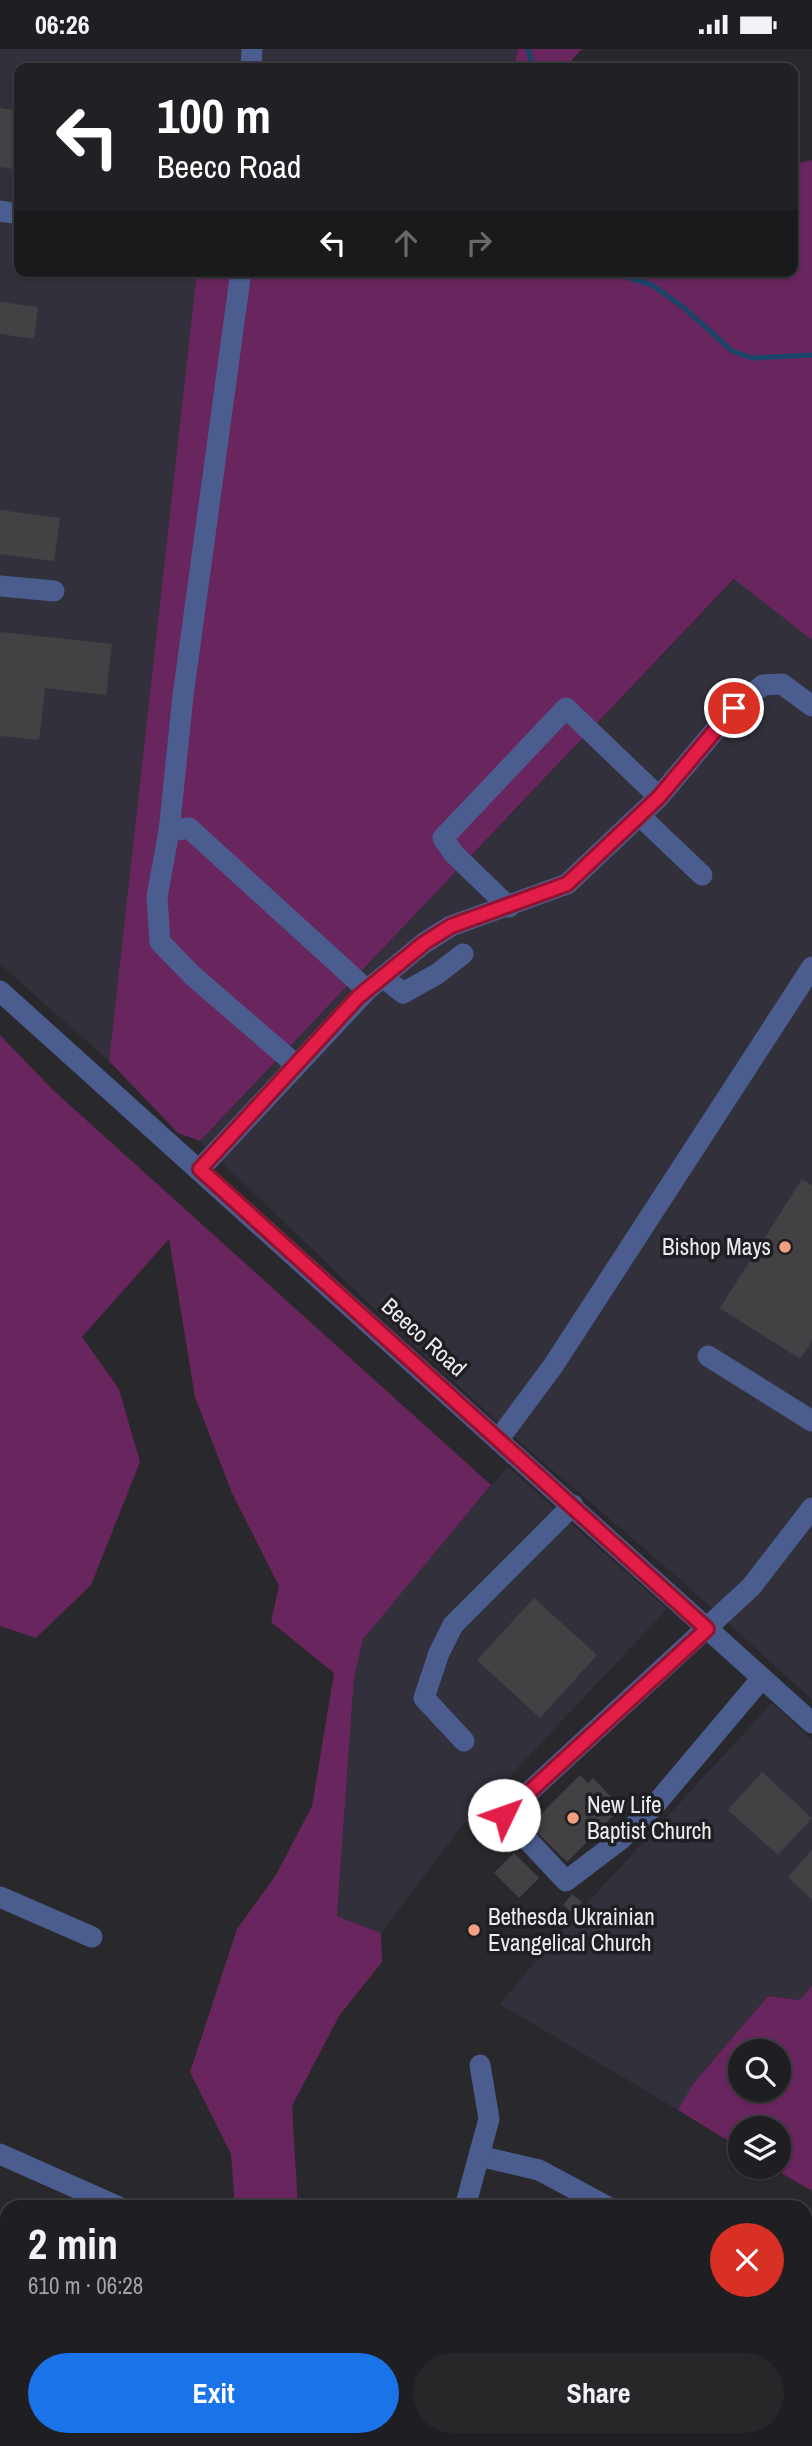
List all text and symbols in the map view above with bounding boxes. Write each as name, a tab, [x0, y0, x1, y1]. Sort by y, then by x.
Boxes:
text: 06:26	[35, 7, 90, 42]
text: 100 m	[157, 82, 271, 148]
icon: left	[42, 91, 133, 182]
text: Beeco Road	[157, 145, 301, 188]
icon: left	[314, 224, 352, 262]
icon: ahead	[387, 224, 425, 262]
icon: right	[460, 224, 498, 262]
pin	[704, 678, 764, 738]
icon: arrive	[715, 689, 753, 727]
place label: Bishop Mays	[662, 1231, 771, 1262]
marker: Bishop Mays	[777, 1239, 793, 1255]
street label: Beeco Road	[375, 1290, 473, 1383]
position arrow	[467, 1778, 541, 1852]
place label: New Life Baptist Church	[587, 1789, 712, 1846]
marker: New Life Baptist Church	[565, 1810, 581, 1826]
place label: Bethesda Ukrainian Evangelical Church	[488, 1901, 655, 1958]
marker: Bethesda Ukrainian Evangelical Church	[466, 1922, 482, 1938]
map controls	[728, 2039, 791, 2179]
button: search	[728, 2039, 791, 2102]
button: layers	[728, 2116, 791, 2179]
text: 2 min	[28, 2216, 118, 2272]
button: close	[710, 2223, 784, 2297]
text: 610 m · 06:28	[28, 2270, 143, 2301]
button: Exit	[28, 2353, 399, 2433]
button: Share	[413, 2353, 784, 2433]

